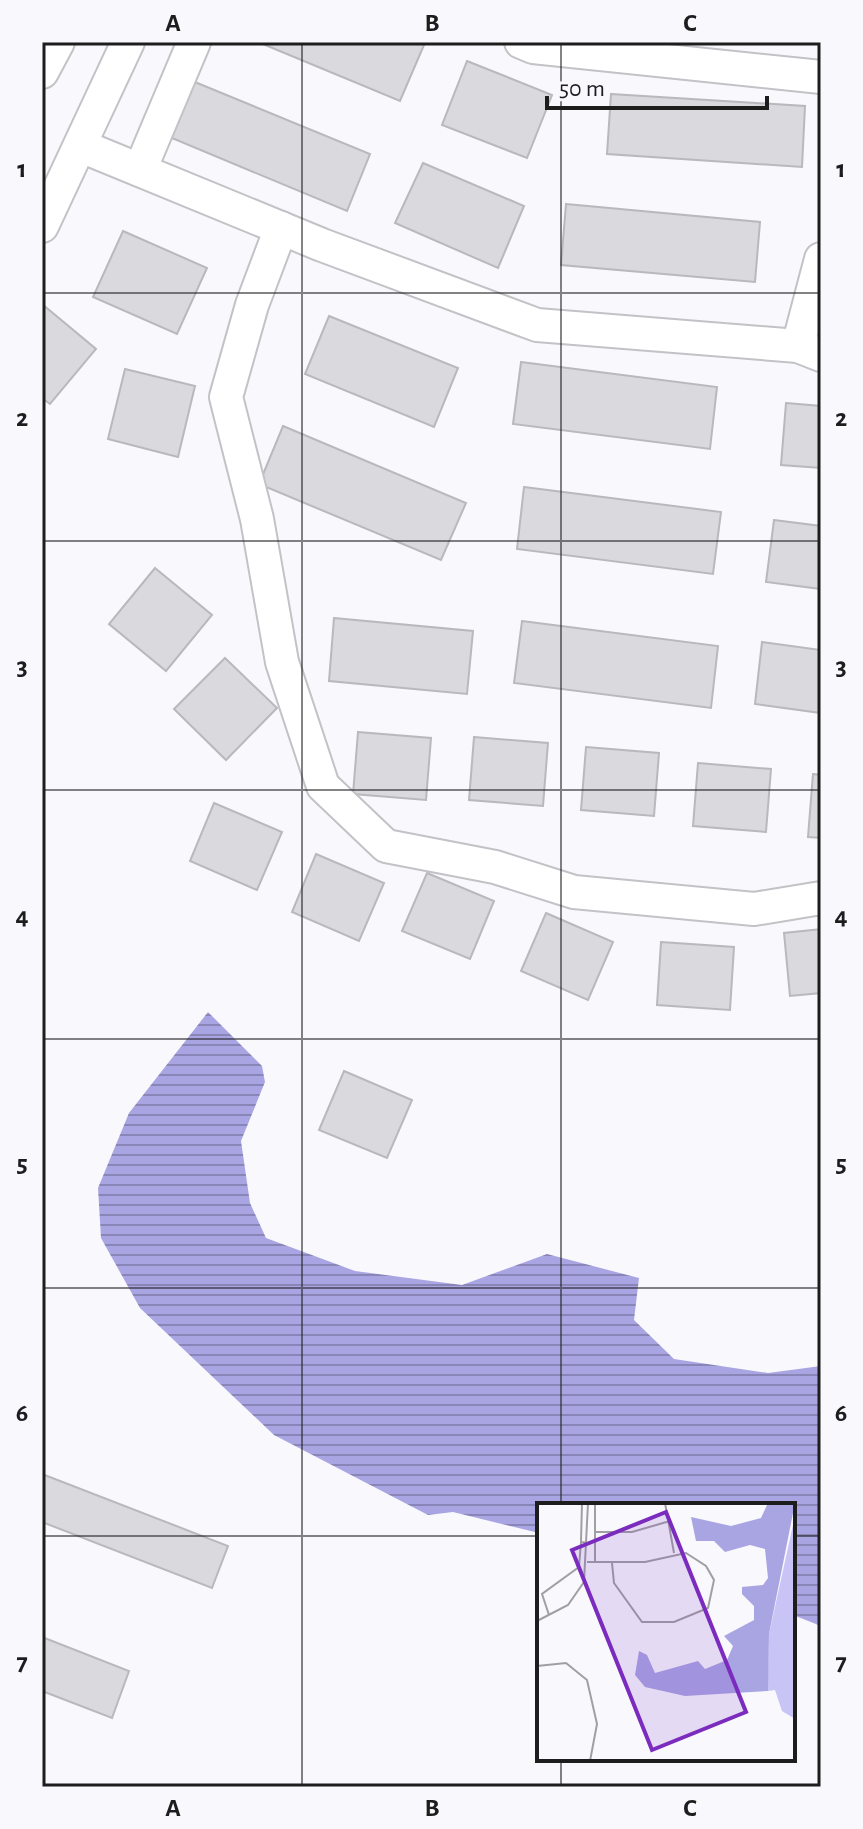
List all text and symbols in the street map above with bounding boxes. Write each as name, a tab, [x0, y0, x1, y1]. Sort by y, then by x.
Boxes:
text: A	[165, 10, 181, 36]
text: B	[424, 10, 440, 36]
text: C	[683, 10, 697, 36]
scale bar	[547, 60, 767, 110]
text: 50 m	[559, 77, 605, 101]
text: 1	[17, 156, 27, 182]
text: 1	[836, 156, 846, 182]
text: 2	[16, 405, 28, 431]
text: 2	[835, 405, 847, 431]
text: 3	[16, 654, 28, 680]
text: 3	[835, 654, 847, 680]
text: 4	[15, 903, 29, 929]
text: 4	[834, 903, 848, 929]
text: 5	[16, 1151, 28, 1177]
text: 5	[835, 1151, 847, 1177]
text: 6	[16, 1400, 28, 1426]
text: 6	[835, 1400, 847, 1426]
inset map	[537, 1503, 795, 1761]
text: 7	[16, 1649, 28, 1675]
text: 7	[835, 1649, 847, 1675]
text: A	[165, 1795, 181, 1821]
text: B	[424, 1795, 440, 1821]
text: C	[683, 1795, 697, 1821]

